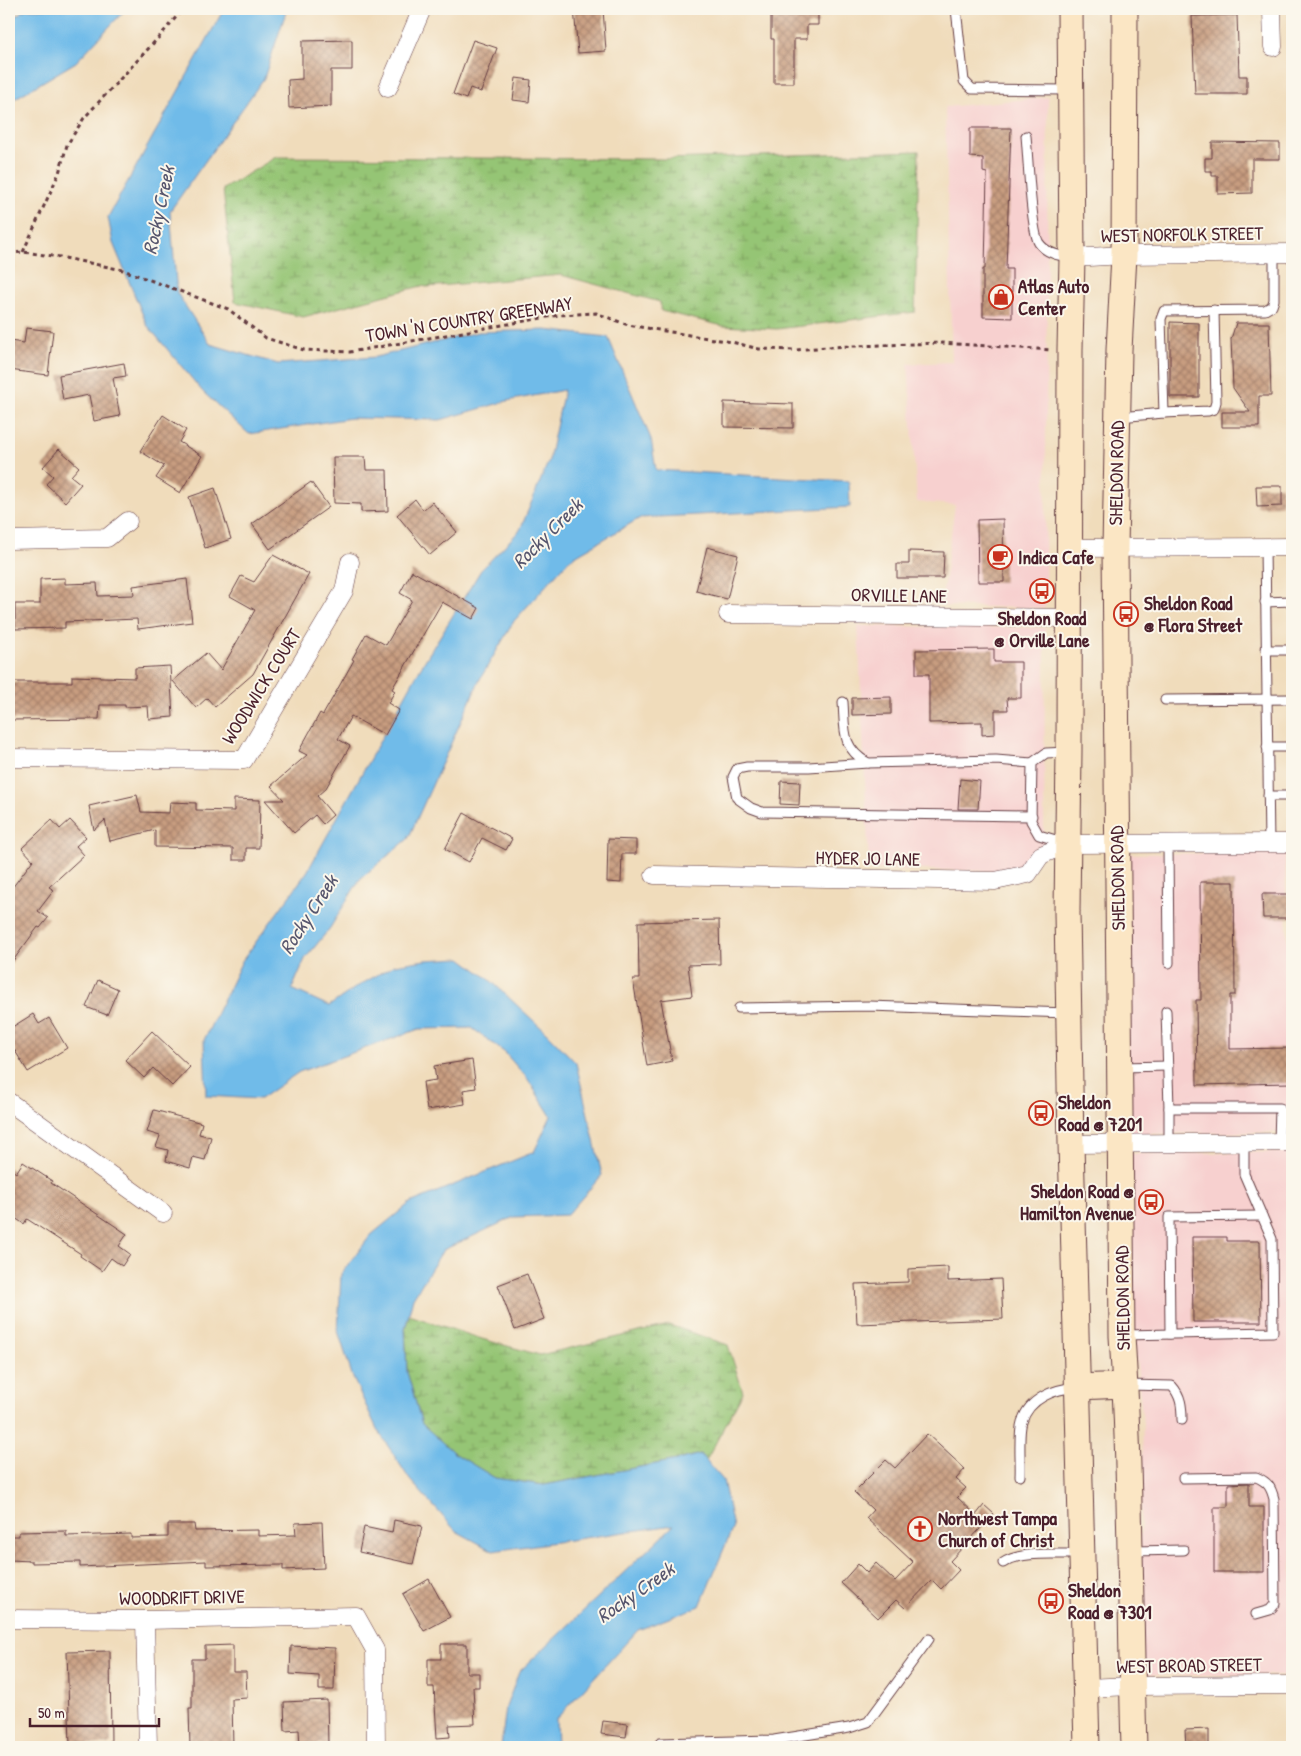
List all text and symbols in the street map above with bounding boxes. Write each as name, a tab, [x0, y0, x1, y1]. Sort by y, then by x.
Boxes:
water label: Rocky Creek	[136, 162, 182, 257]
street label: WEST NORFOLK STREET	[1101, 220, 1265, 248]
place label: Atlas Auto Center	[1018, 273, 1089, 321]
shop icon: Atlas Auto Center	[988, 284, 1014, 310]
street label: TOWN 'N COUNTRY GREENWAY	[364, 290, 575, 348]
street label: SHELDON ROAD	[1102, 420, 1130, 526]
water label: Rocky Creek	[506, 491, 590, 575]
cafe icon: Indica Cafe	[987, 544, 1013, 570]
place label: Indica Cafe	[1018, 544, 1095, 570]
bus stop icon: Sheldon Road @ Orville Lane	[1029, 578, 1055, 604]
street label: ORVILLE LANE	[851, 581, 948, 609]
place label: Sheldon Road @ Flora Street	[1144, 590, 1243, 638]
bus stop icon: Sheldon Road @ Flora Street	[1113, 601, 1139, 627]
place label: Sheldon Road @ Orville Lane	[994, 605, 1090, 653]
street label: WOODWICK COURT	[215, 622, 308, 749]
street label: SHELDON ROAD	[1103, 825, 1131, 931]
street label: HYDER JO LANE	[816, 844, 921, 872]
water label: Rocky Creek	[272, 868, 345, 959]
place label: Sheldon Road @ 7201	[1058, 1089, 1142, 1137]
bus stop icon: Sheldon Road @ 7201	[1028, 1100, 1054, 1126]
place label: Sheldon Road @ Hamilton Avenue	[1020, 1178, 1134, 1226]
bus stop icon: Sheldon Road @ Hamilton Avenue	[1138, 1189, 1164, 1215]
street label: SHELDON ROAD	[1108, 1245, 1136, 1351]
place label: Northwest Tampa Church of Christ	[938, 1505, 1058, 1553]
church icon: Northwest Tampa Church of Christ	[907, 1516, 933, 1542]
water label: Rocky Creek	[591, 1554, 681, 1629]
place label: Sheldon Road @ 7301	[1068, 1577, 1152, 1625]
street label: WOODDRIFT DRIVE	[119, 1583, 246, 1611]
bus stop icon: Sheldon Road @ 7301	[1038, 1588, 1064, 1614]
street label: WEST BROAD STREET	[1116, 1651, 1263, 1679]
scale bar	[30, 1696, 159, 1728]
text: 50 m	[38, 1702, 65, 1723]

